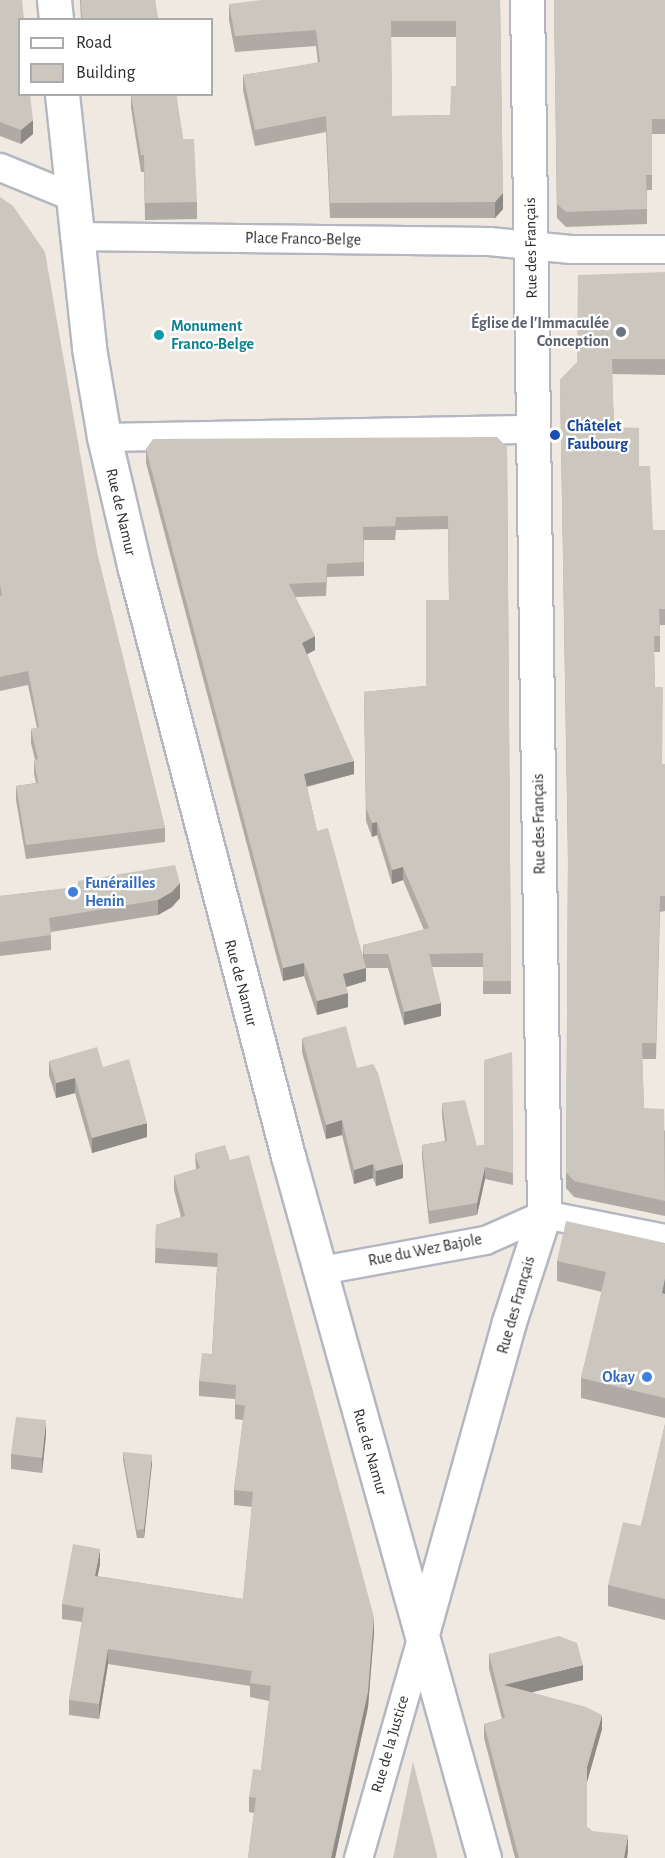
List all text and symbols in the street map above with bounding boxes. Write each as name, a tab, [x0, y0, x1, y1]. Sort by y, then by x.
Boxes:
legend	[18, 18, 213, 96]
text: Road	[76, 34, 112, 52]
text: Building	[76, 64, 135, 82]
street label: Rue des Français	[521, 197, 541, 299]
street label: Place Franco-Belge	[245, 228, 361, 250]
place label: Église de l'Immaculée Conception	[471, 313, 609, 351]
place label: Monument Franco-Belge	[171, 316, 254, 354]
marker: Église de l'Immaculée Conception	[614, 325, 628, 339]
marker: Monument Franco-Belge	[152, 328, 166, 342]
place label: Châtelet Faubourg	[567, 416, 628, 454]
marker: Châtelet Faubourg	[548, 428, 562, 442]
street label: Rue de Namur	[102, 467, 140, 557]
street label: Rue des Français	[529, 773, 549, 875]
place label: Funérailles Henin	[85, 873, 155, 911]
marker: Funérailles Henin	[66, 885, 80, 899]
street label: Rue de Namur	[220, 938, 262, 1028]
street label: Rue du Wez Bajole	[367, 1230, 483, 1270]
street label: Rue des Français	[493, 1254, 539, 1356]
place label: Okay	[602, 1367, 635, 1387]
marker: Okay	[640, 1370, 654, 1384]
street label: Rue de Namur	[349, 1407, 391, 1497]
street label: Rue de la Justice	[367, 1693, 413, 1795]

